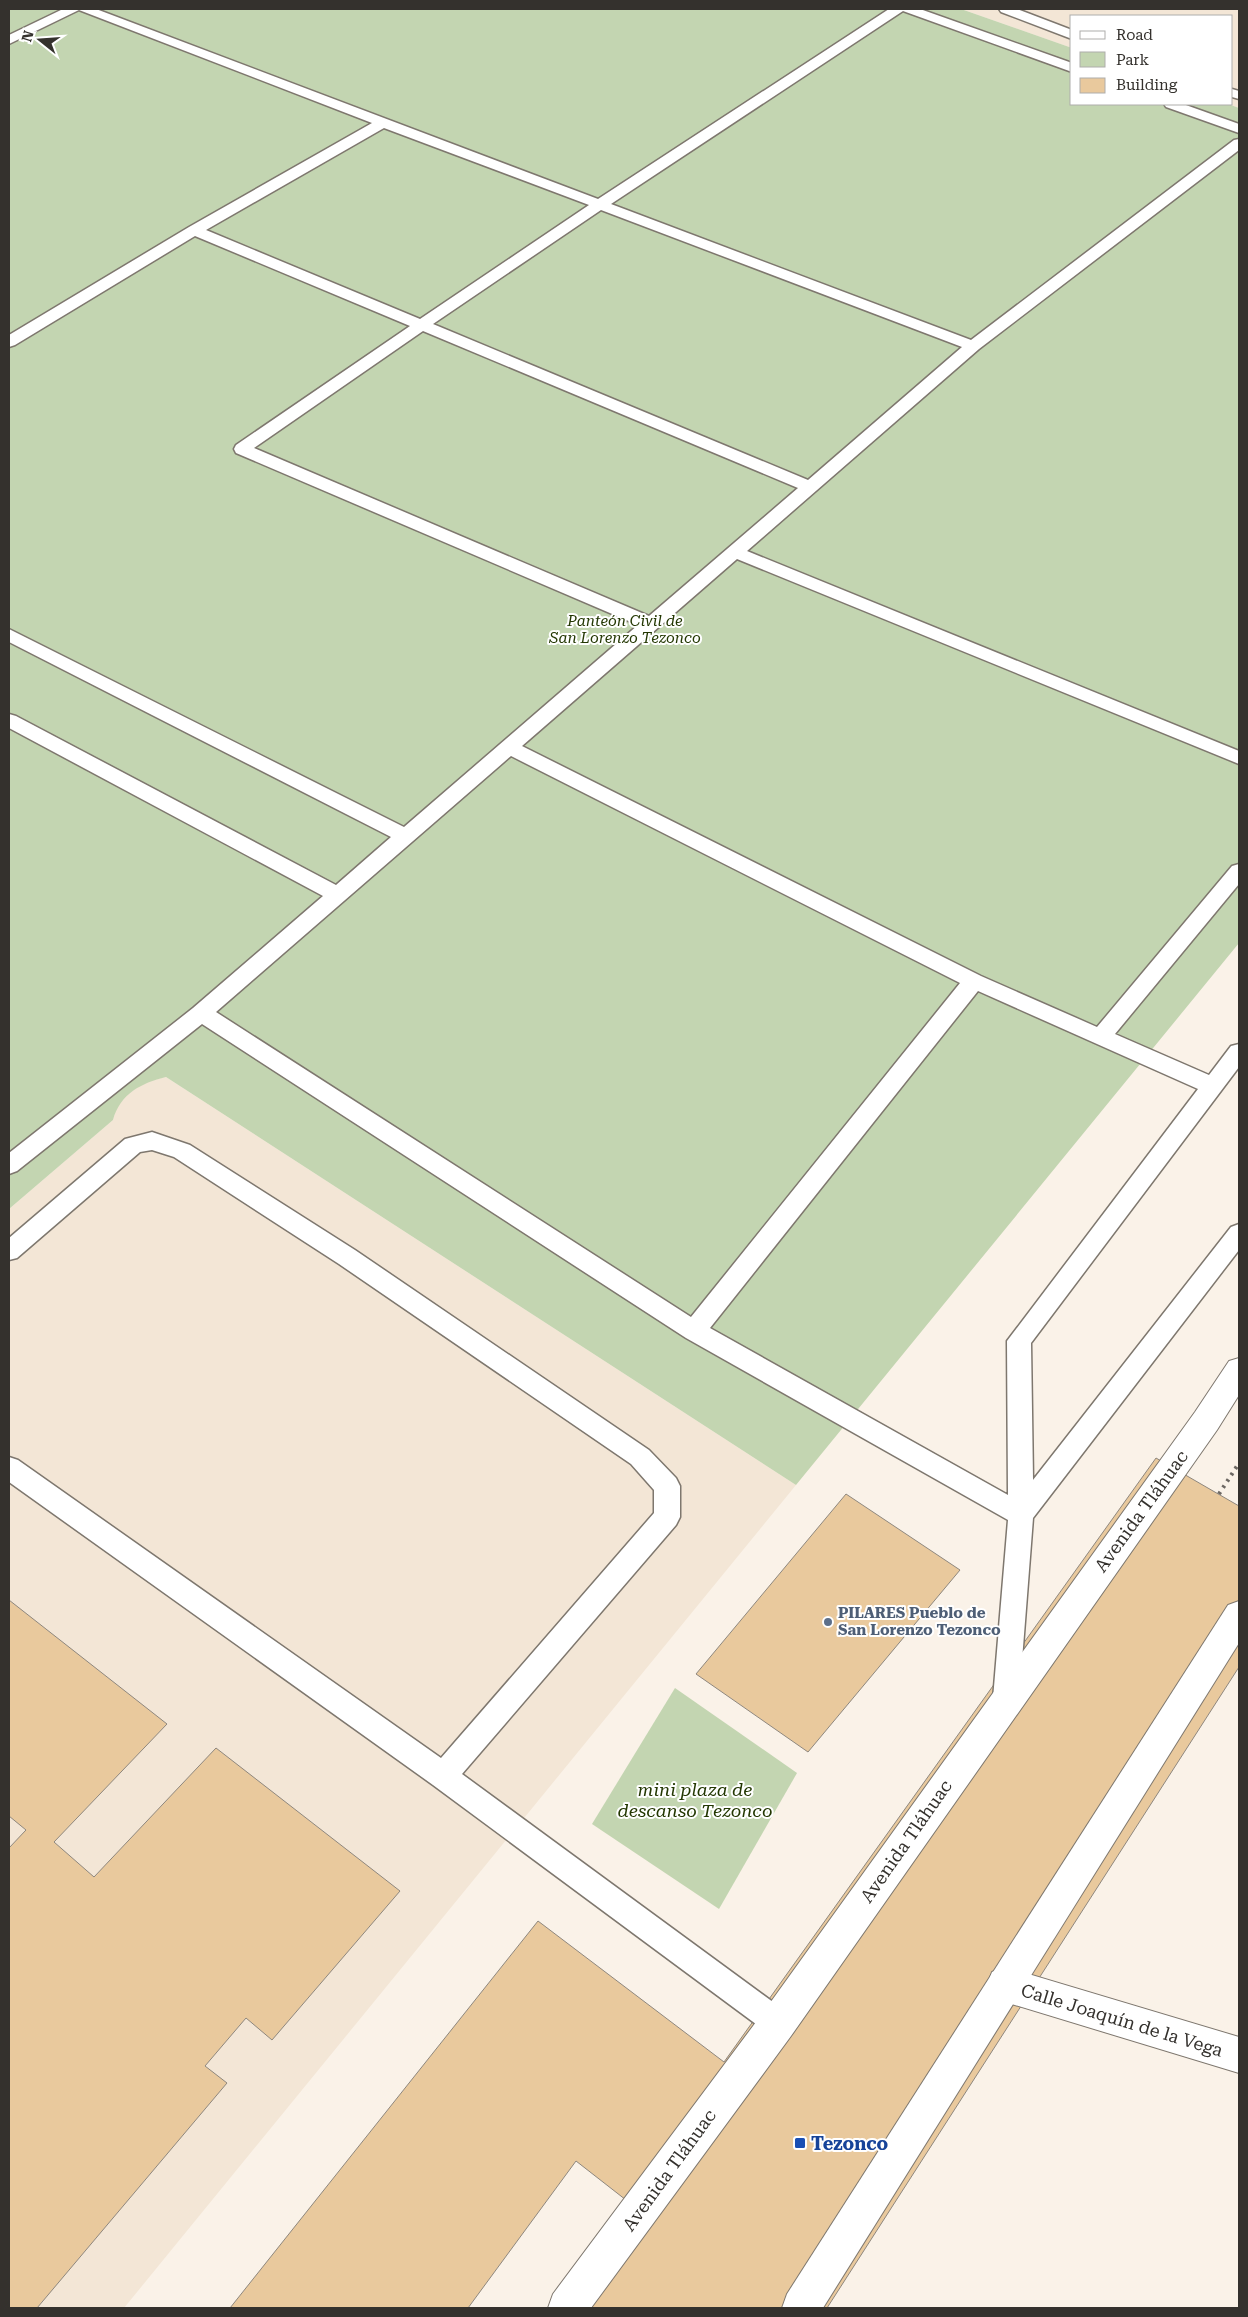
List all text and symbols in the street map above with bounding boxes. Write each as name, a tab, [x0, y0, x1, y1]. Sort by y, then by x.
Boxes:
north arrow	[15, 15, 65, 65]
legend	[1070, 15, 1233, 105]
text: Road	[1116, 26, 1153, 44]
text: N	[18, 28, 37, 44]
text: Park	[1116, 51, 1150, 69]
text: Building	[1116, 76, 1178, 94]
park label: Panteón Civil de San Lorenzo Tezonco	[548, 612, 701, 647]
street label: Avenida Tláhuac	[1090, 1446, 1192, 1576]
place label: PILARES Pueblo de San Lorenzo Tezonco	[838, 1604, 1001, 1639]
marker: PILARES Pueblo de San Lorenzo Tezonco	[822, 1616, 834, 1628]
street label: Avenida Tláhuac	[856, 1776, 956, 1906]
park label: mini plaza de descanso Tezonco	[618, 1779, 772, 1821]
street label: Calle Joaquín de la Vega	[1018, 1979, 1226, 2061]
street label: Avenida Tláhuac	[618, 2105, 720, 2235]
place label: Tezonco	[811, 2133, 889, 2154]
marker: Tezonco	[793, 2136, 807, 2150]

